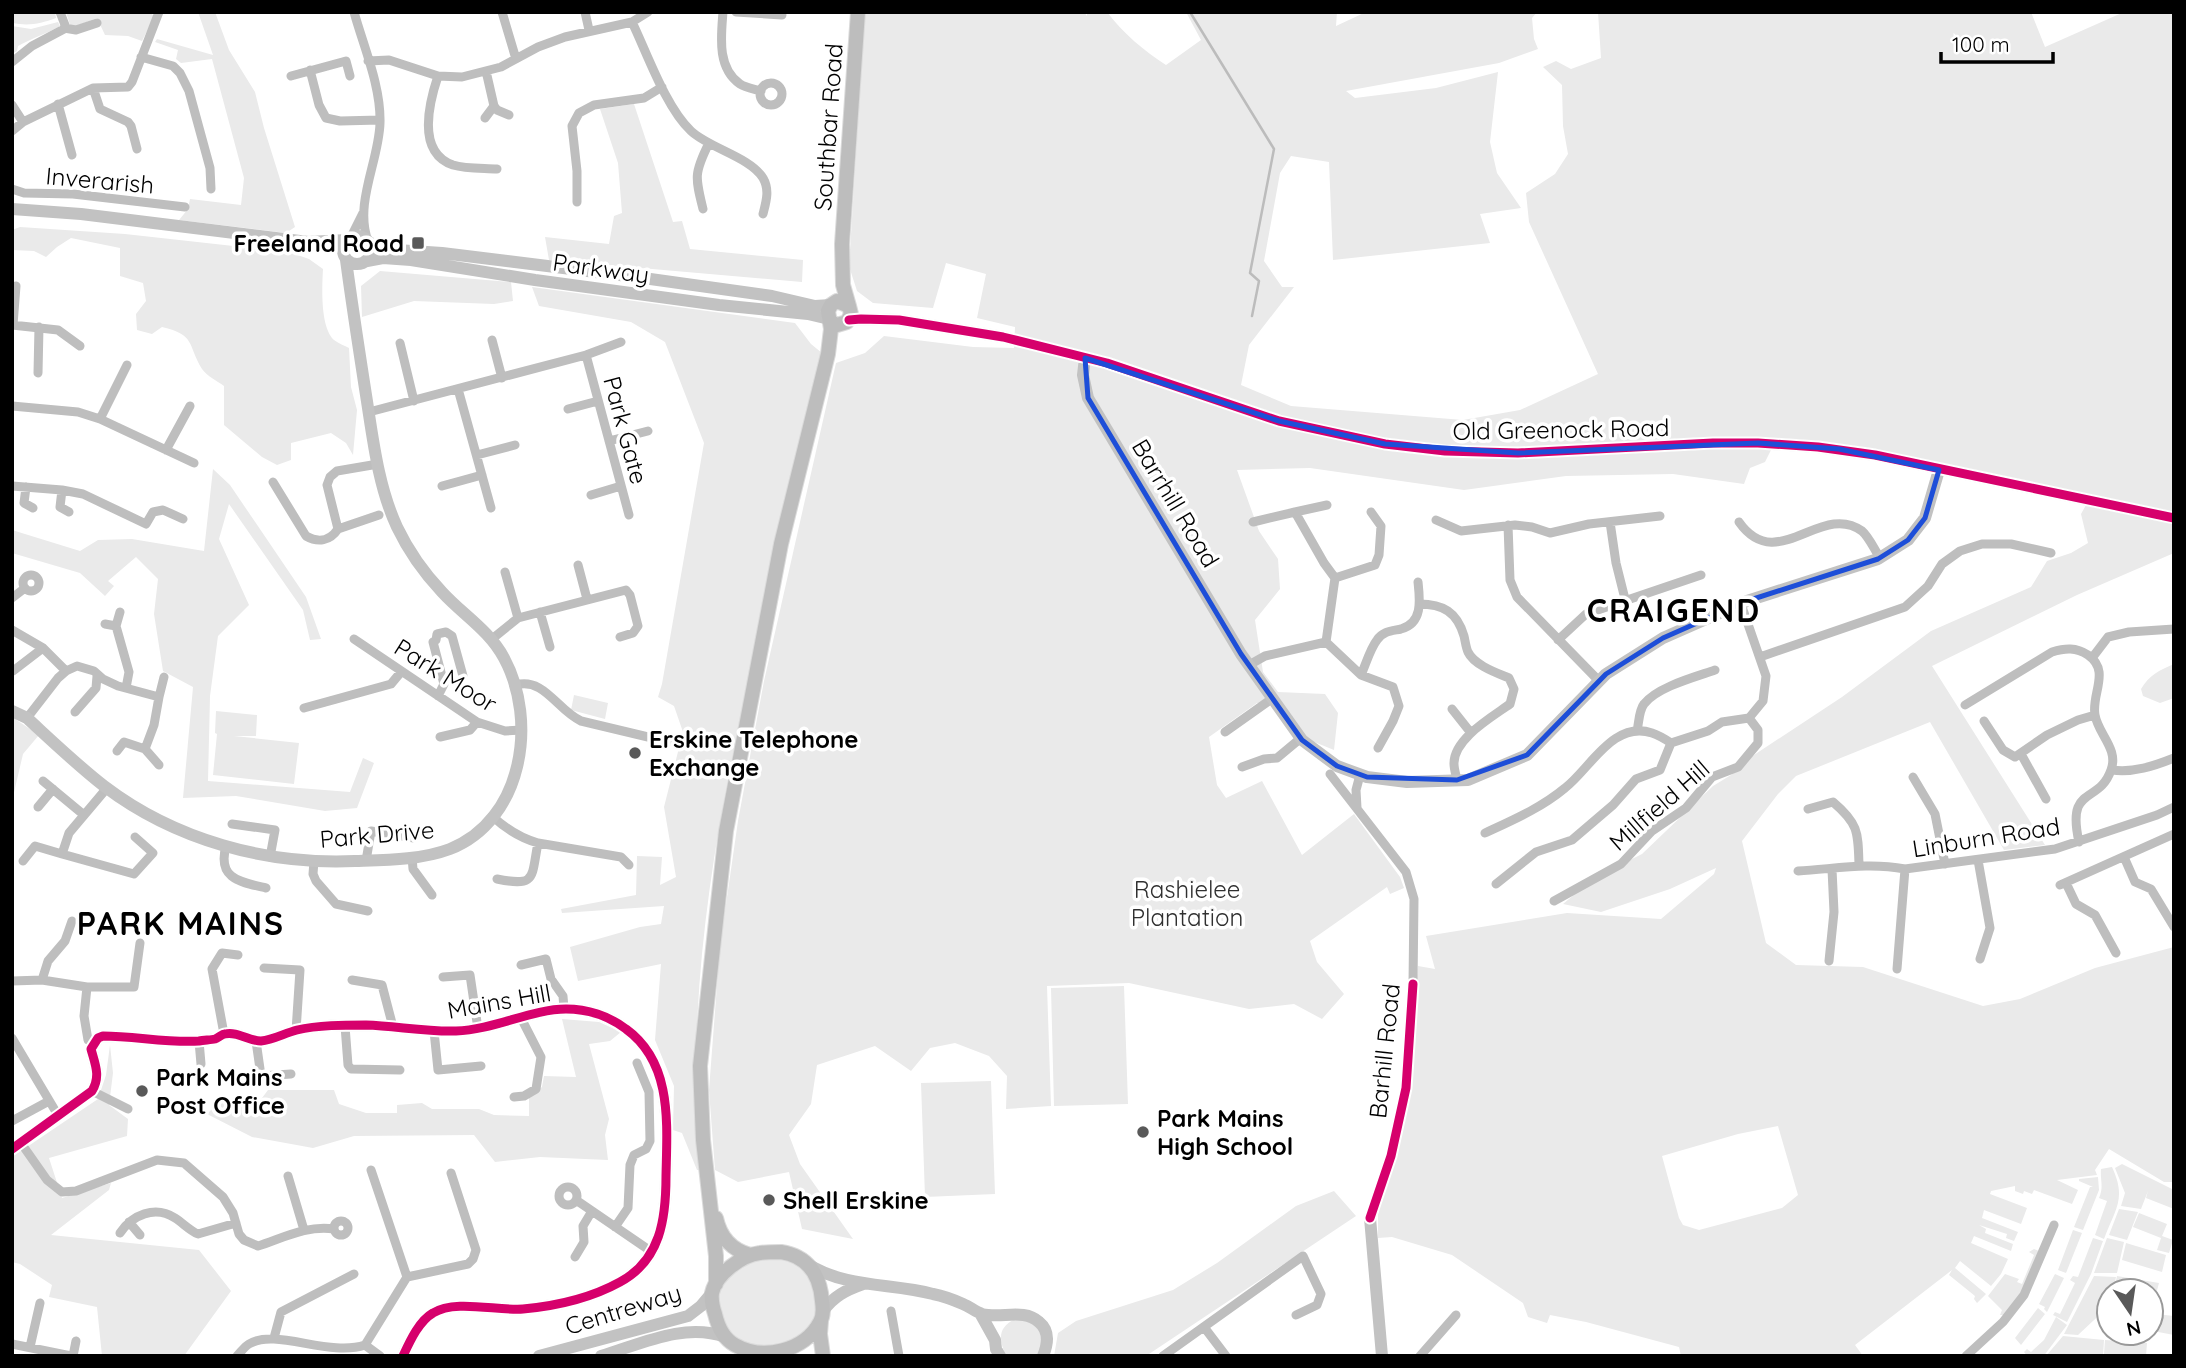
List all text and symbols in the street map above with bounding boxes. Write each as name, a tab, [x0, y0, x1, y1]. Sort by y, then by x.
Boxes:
scale bar	[1941, 21, 2053, 65]
text: 100 m	[1952, 31, 2010, 57]
street label: Southbar Road	[807, 42, 849, 212]
street label: Inverarish	[45, 160, 155, 200]
place label: Freeland Road	[233, 228, 404, 258]
marker: Freeland Road	[410, 235, 426, 251]
street label: Parkway	[551, 246, 651, 290]
street label: Park Gate	[597, 373, 655, 487]
street label: Old Greenock Road	[1452, 412, 1670, 446]
street label: Barrhill Road	[1126, 433, 1226, 573]
district label: CRAIGEND	[1587, 590, 1761, 630]
street label: Park Moor	[389, 632, 503, 718]
place label: Erskine Telephone Exchange	[649, 724, 859, 782]
marker: Erskine Telephone Exchange	[627, 745, 643, 761]
street label: Millfield Hill	[1603, 753, 1715, 857]
street label: Linburn Road	[1910, 811, 2062, 863]
street label: Park Drive	[318, 814, 436, 854]
park label: Rashielee Plantation	[1131, 874, 1243, 932]
district label: PARK MAINS	[77, 903, 285, 943]
street label: Mains Hill	[445, 977, 553, 1025]
street label: Barhill Road	[1362, 982, 1406, 1120]
place label: Park Mains Post Office	[156, 1062, 285, 1120]
marker: Park Mains Post Office	[134, 1083, 150, 1099]
place label: Park Mains High School	[1157, 1103, 1293, 1161]
marker: Park Mains High School	[1135, 1124, 1151, 1140]
place label: Shell Erskine	[783, 1185, 929, 1215]
marker: Shell Erskine	[761, 1192, 777, 1208]
street label: Centreway	[561, 1277, 685, 1341]
north arrow	[2095, 1277, 2165, 1347]
text: N	[2124, 1315, 2143, 1342]

